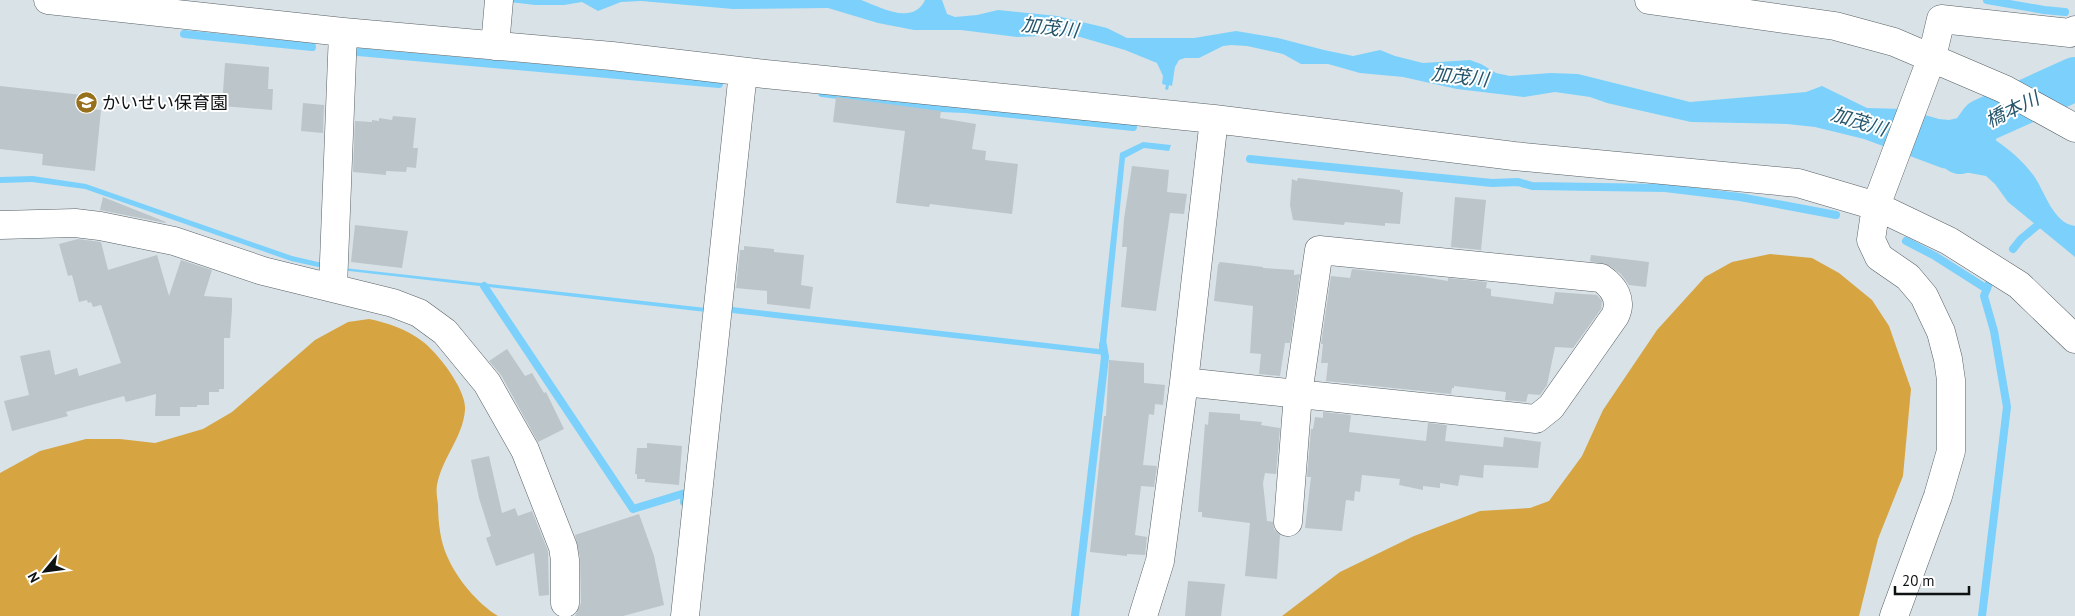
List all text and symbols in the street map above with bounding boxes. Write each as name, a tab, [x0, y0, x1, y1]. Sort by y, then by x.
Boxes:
water label: 加茂川	[1020, 12, 1082, 43]
water label: 加茂川	[1430, 61, 1492, 92]
water label: 橋本川	[1981, 85, 2045, 132]
school or university icon: かいせい保育園	[74, 91, 98, 115]
place label: かいせい保育園	[102, 91, 228, 114]
water label: 加茂川	[1828, 101, 1892, 141]
north arrow	[20, 546, 70, 596]
scale bar	[1895, 564, 1969, 596]
text: N	[24, 569, 44, 586]
text: 20 m	[1902, 571, 1935, 590]

